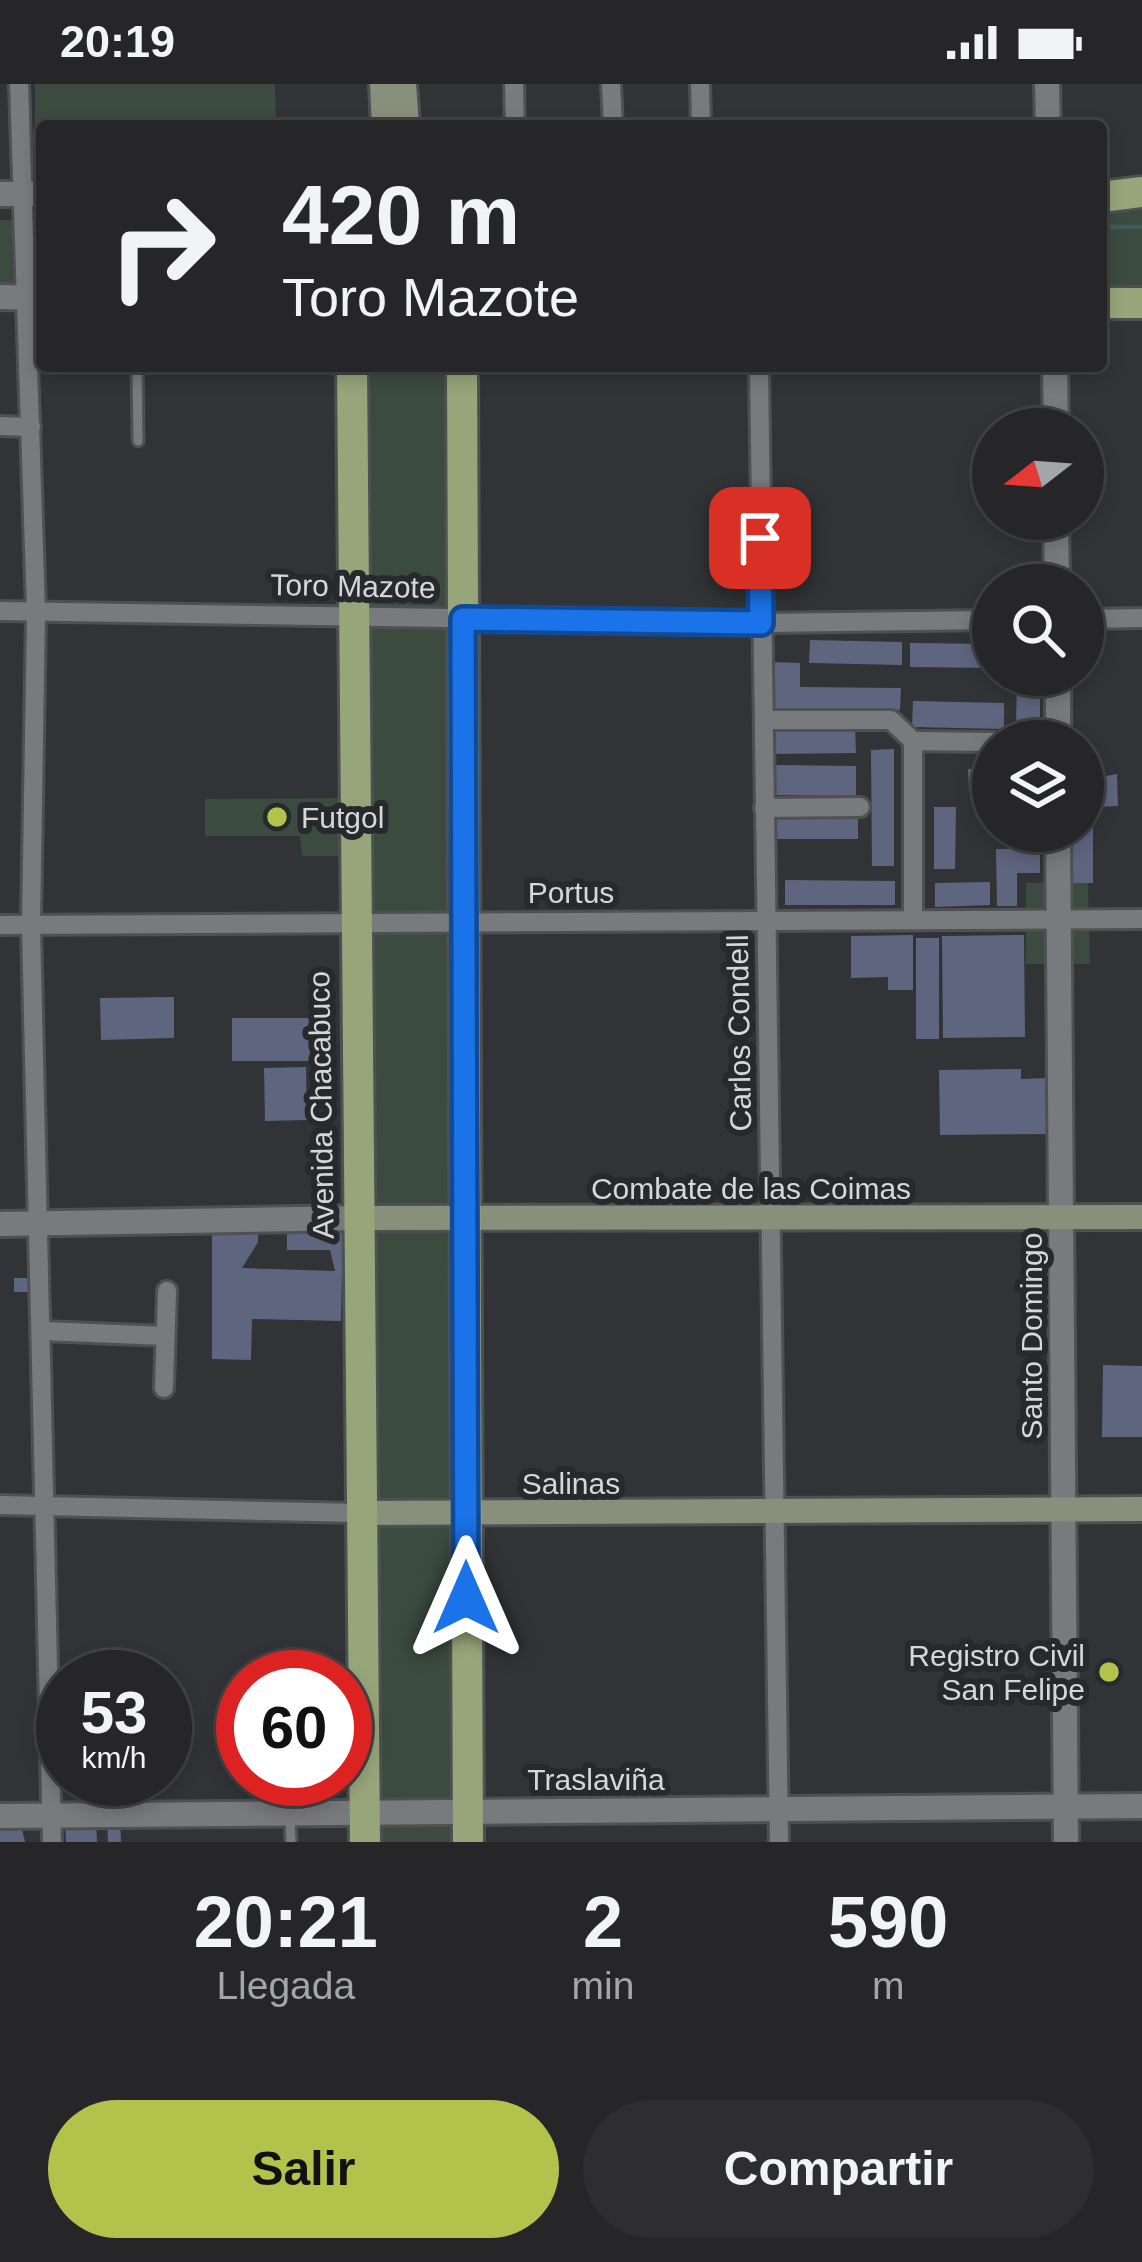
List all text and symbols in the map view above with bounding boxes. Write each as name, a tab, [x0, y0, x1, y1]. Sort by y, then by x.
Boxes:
text: 20:19	[60, 16, 175, 67]
icon: right	[84, 168, 240, 324]
text: 420 m	[282, 168, 520, 262]
text: Toro Mazote	[282, 267, 579, 327]
north arrow	[972, 408, 1104, 540]
map controls	[972, 408, 1104, 852]
pin	[709, 487, 811, 589]
icon: arrive	[727, 505, 793, 571]
button: search	[972, 564, 1104, 696]
street label: Toro Mazote	[270, 568, 436, 604]
button: layers	[972, 720, 1104, 852]
place label: Futgol	[301, 801, 384, 834]
marker: Futgol	[264, 804, 290, 830]
street label: Portus	[528, 876, 614, 909]
street label: Carlos Condell	[721, 934, 757, 1132]
street label: Avenida Chacabuco	[302, 971, 340, 1239]
street label: Combate de las Coimas	[591, 1172, 911, 1205]
street label: Santo Domingo	[1015, 1233, 1048, 1439]
street label: Salinas	[522, 1467, 620, 1500]
position arrow	[403, 1535, 529, 1661]
place label: Registro Civil San Felipe	[908, 1639, 1085, 1706]
speed limit sign: 60	[216, 1650, 372, 1806]
marker: Registro Civil San Felipe	[1096, 1659, 1122, 1685]
text: 53	[81, 1679, 147, 1746]
text: km/h	[81, 1741, 147, 1774]
street label: Traslaviña	[527, 1763, 665, 1796]
text: 20:21	[194, 1882, 378, 1962]
text: 2	[583, 1882, 623, 1962]
text: 590	[828, 1882, 948, 1962]
text: Llegada	[216, 1964, 355, 2007]
text: min	[572, 1964, 634, 2007]
text: m	[872, 1964, 904, 2007]
button: Salir	[48, 2100, 559, 2238]
button: Compartir	[583, 2100, 1094, 2238]

